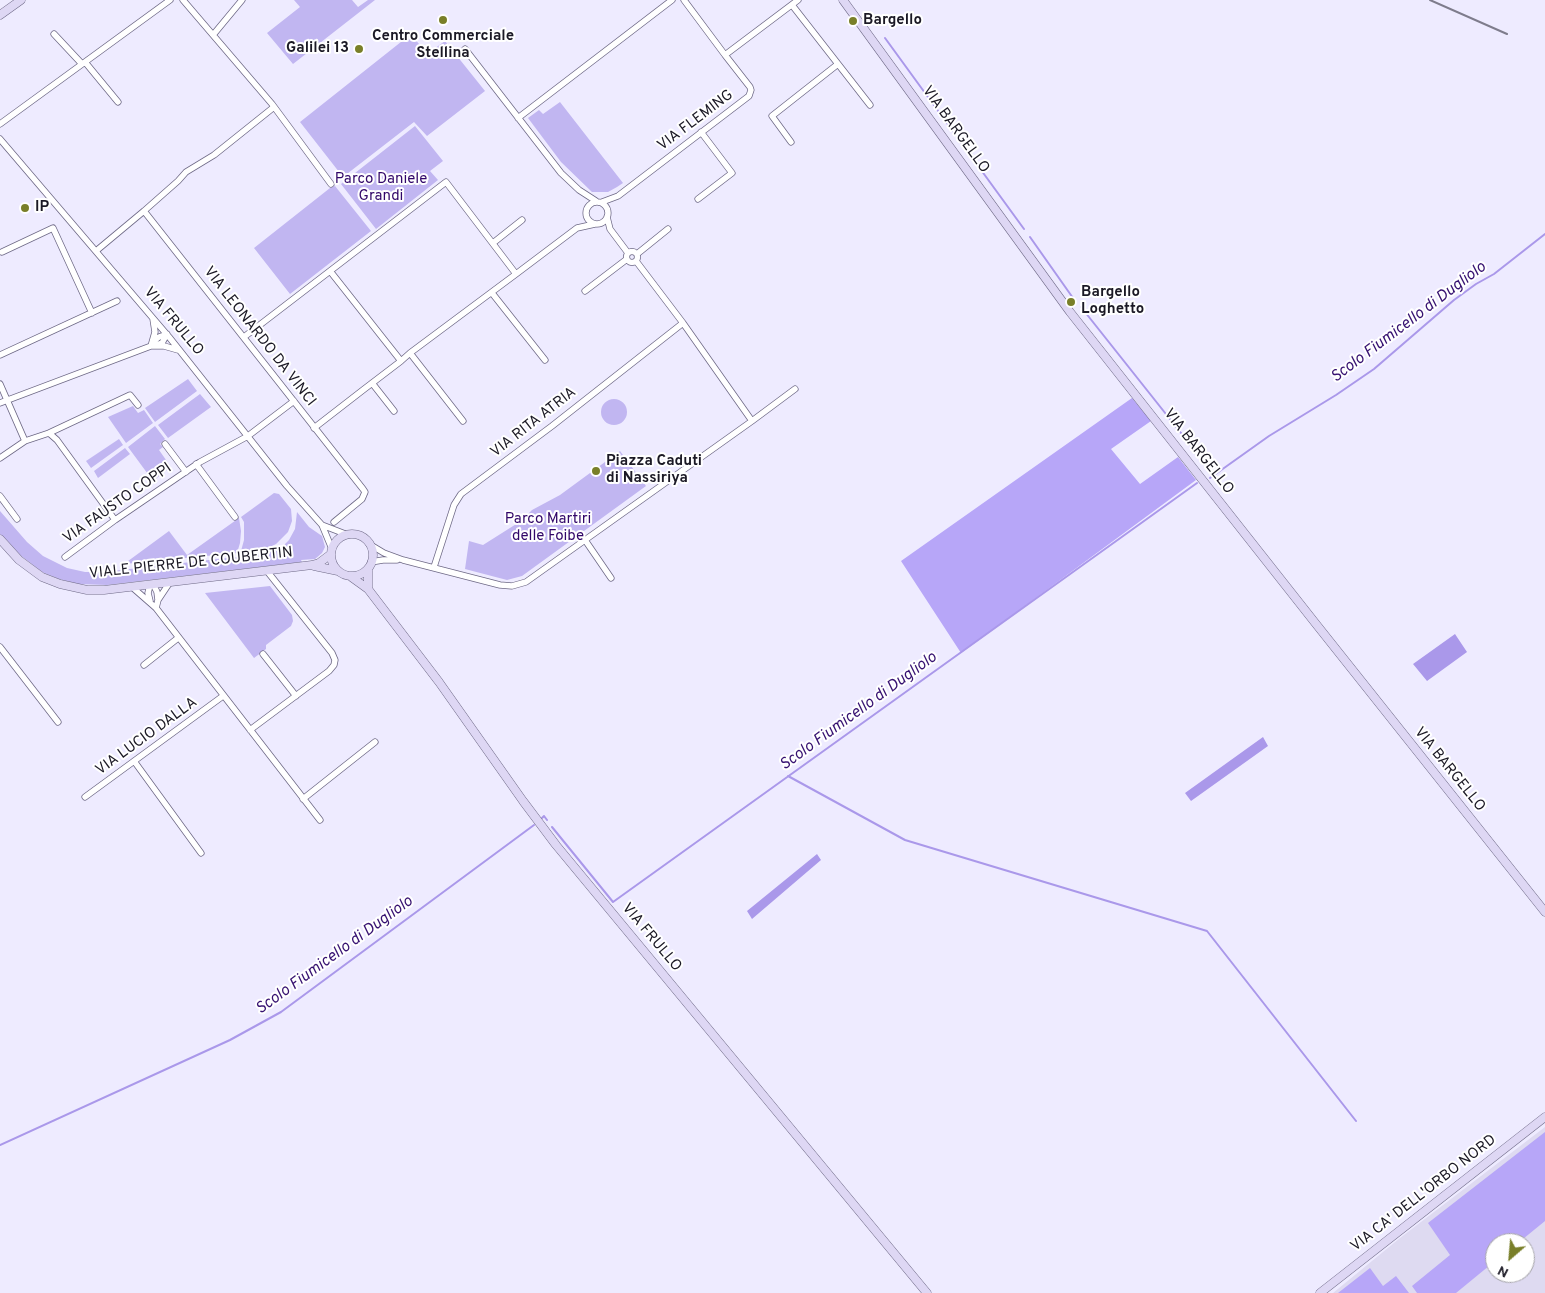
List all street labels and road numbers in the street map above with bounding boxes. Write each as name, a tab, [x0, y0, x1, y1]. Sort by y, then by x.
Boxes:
street label: VIA BARGELLO	[917, 83, 993, 177]
street label: VIA FLEMING	[655, 87, 737, 155]
street label: VIA LEONARDO DA VINCI	[199, 264, 319, 410]
street label: VIA FRULLO	[139, 284, 207, 360]
street label: VIA RITA ATRIA	[488, 384, 580, 462]
street label: VIA BARGELLO	[1159, 406, 1237, 498]
street label: VIA FAUSTO COPPI	[60, 460, 176, 548]
street label: VIALE PIERRE DE COUBERTIN	[88, 544, 294, 584]
street label: VIA LUCIO DALLA	[93, 694, 201, 780]
street label: VIA BARGELLO	[1409, 724, 1489, 816]
street label: VIA FRULLO	[617, 900, 685, 976]
street label: VIA CA' DELL'ORBO NORD	[1348, 1132, 1500, 1256]

